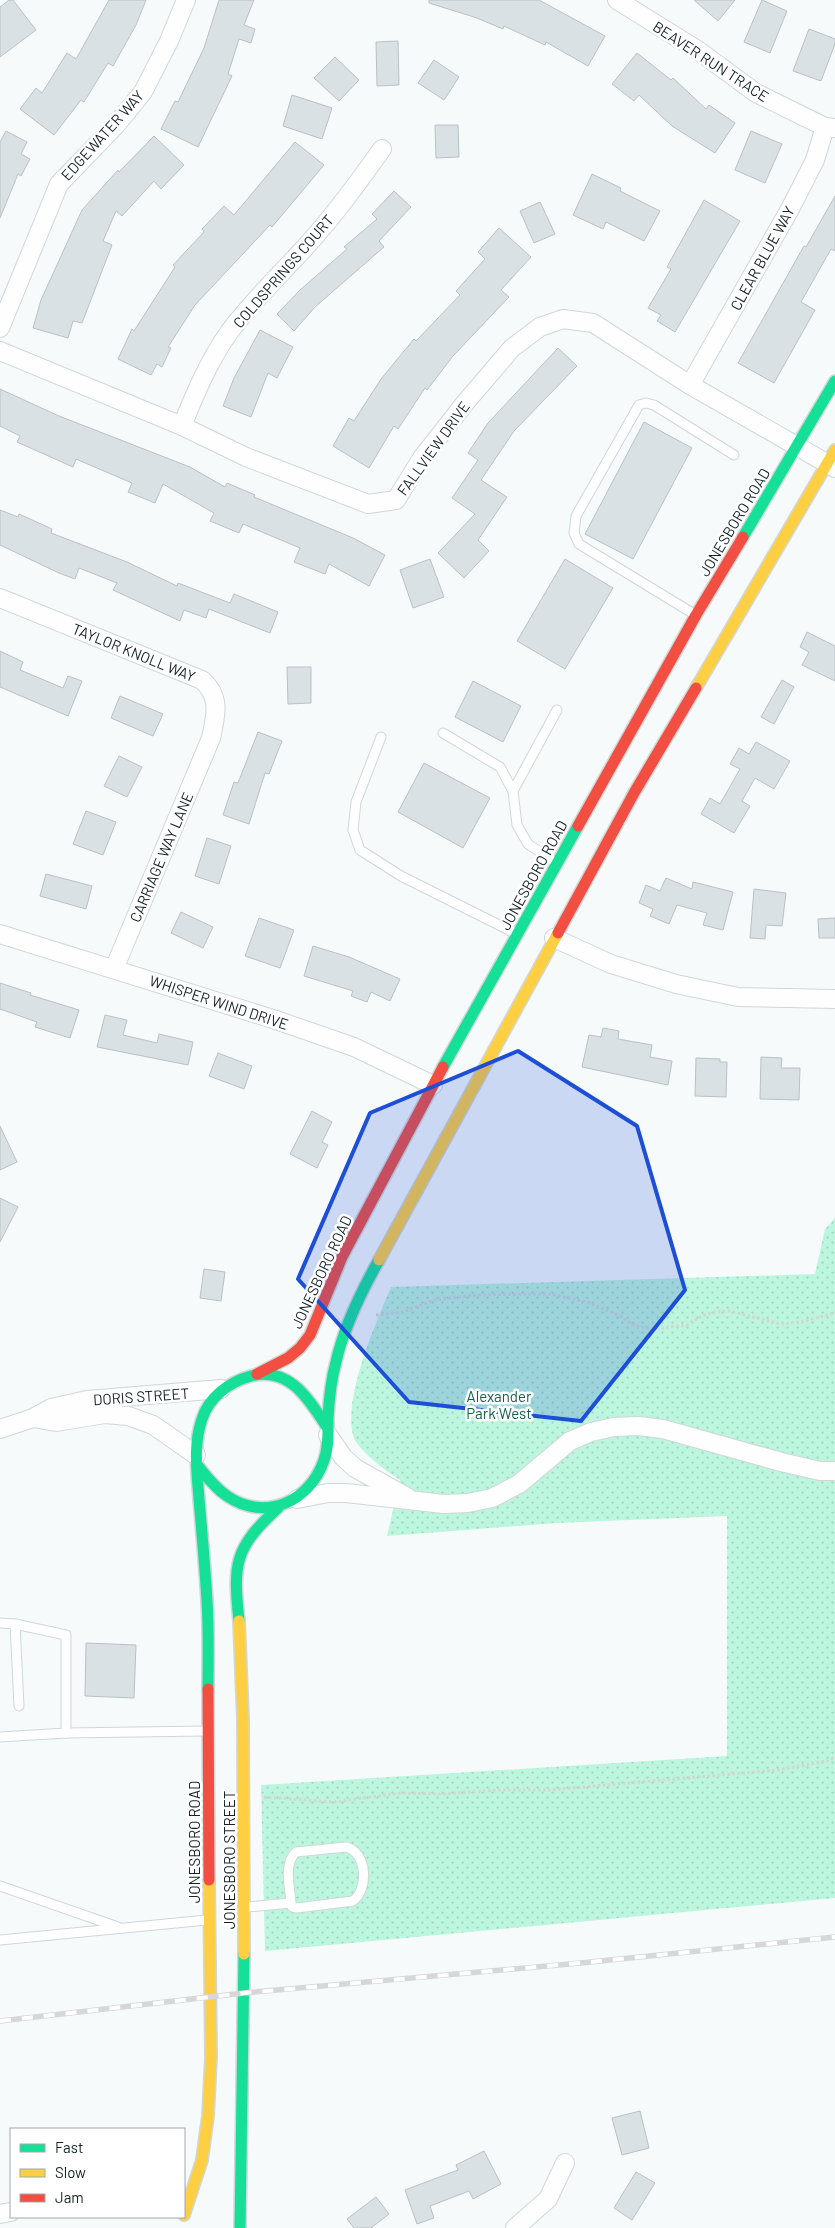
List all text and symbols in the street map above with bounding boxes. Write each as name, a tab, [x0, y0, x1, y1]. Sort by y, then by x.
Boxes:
street label: BEAVER RUN TRACE	[650, 17, 772, 105]
street label: EDGEWATER WAY	[57, 86, 147, 184]
street label: CLEAR BLUE WAY	[726, 203, 798, 313]
street label: COLDSPRINGS COURT	[229, 211, 337, 331]
street label: FALLVIEW DRIVE	[393, 398, 473, 498]
street label: JONESBORO ROAD	[695, 465, 773, 579]
street label: TAYLOR KNOLL WAY	[70, 619, 198, 685]
street label: CARRIAGE WAY LANE	[126, 789, 196, 925]
street label: JONESBORO ROAD	[495, 817, 571, 933]
street label: WHISPER WIND DRIVE	[147, 971, 291, 1033]
street label: JONESBORO ROAD	[287, 1213, 355, 1331]
street label: DORIS STREET	[92, 1384, 190, 1408]
park label: Alexander Park West	[466, 1387, 532, 1422]
street label: JONESBORO ROAD	[185, 1781, 203, 1903]
street label: JONESBORO STREET	[220, 1791, 238, 1929]
legend	[10, 2128, 185, 2218]
text: Fast	[55, 2138, 83, 2156]
text: Slow	[55, 2163, 86, 2181]
text: Jam	[55, 2188, 84, 2206]

